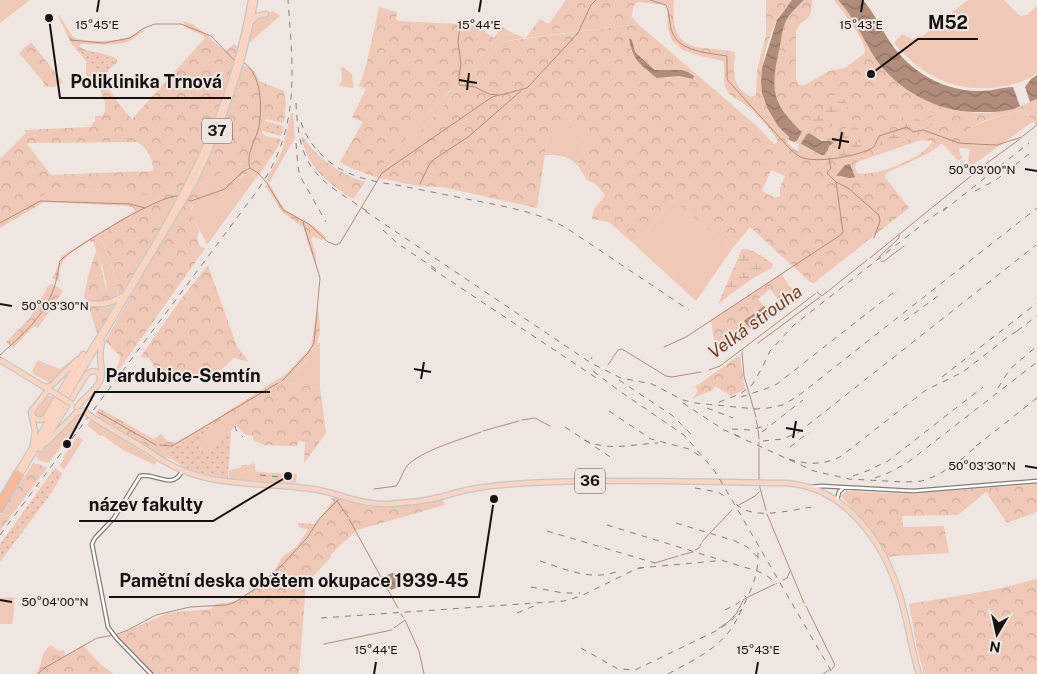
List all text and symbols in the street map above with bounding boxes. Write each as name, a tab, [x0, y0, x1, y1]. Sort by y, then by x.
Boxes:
callout: M52	[918, 6, 978, 39]
text: M52	[928, 12, 968, 33]
text: 15°45'E	[75, 18, 119, 32]
text: 15°44'E	[457, 18, 501, 32]
text: 15°43'E	[839, 18, 883, 32]
callout: Poliklinika Trnová	[60, 65, 231, 98]
text: Poliklinika Trnová	[70, 71, 222, 92]
road number: 37	[202, 118, 232, 144]
text: 50°03'00"N	[948, 163, 1016, 177]
water label: Velká strouha	[704, 280, 806, 363]
text: 50°03'30"N	[21, 299, 89, 313]
callout: Pardubice-Semtín	[95, 359, 270, 392]
text: Pardubice-Semtín	[105, 365, 261, 386]
text: 50°03'30"N	[948, 459, 1016, 473]
road number: 36	[575, 468, 605, 494]
callout: název fakulty	[79, 488, 213, 521]
text: název fakulty	[89, 494, 203, 515]
callout: Pamětní deska obětem okupace 1939-45	[109, 564, 479, 597]
text: Pamětní deska obětem okupace 1939-45	[119, 570, 469, 591]
text: 50°04'00"N	[21, 595, 89, 609]
north arrow	[972, 609, 1022, 659]
text: N	[988, 638, 1002, 656]
text: 15°44'E	[354, 643, 398, 657]
text: 15°43'E	[736, 643, 780, 657]

